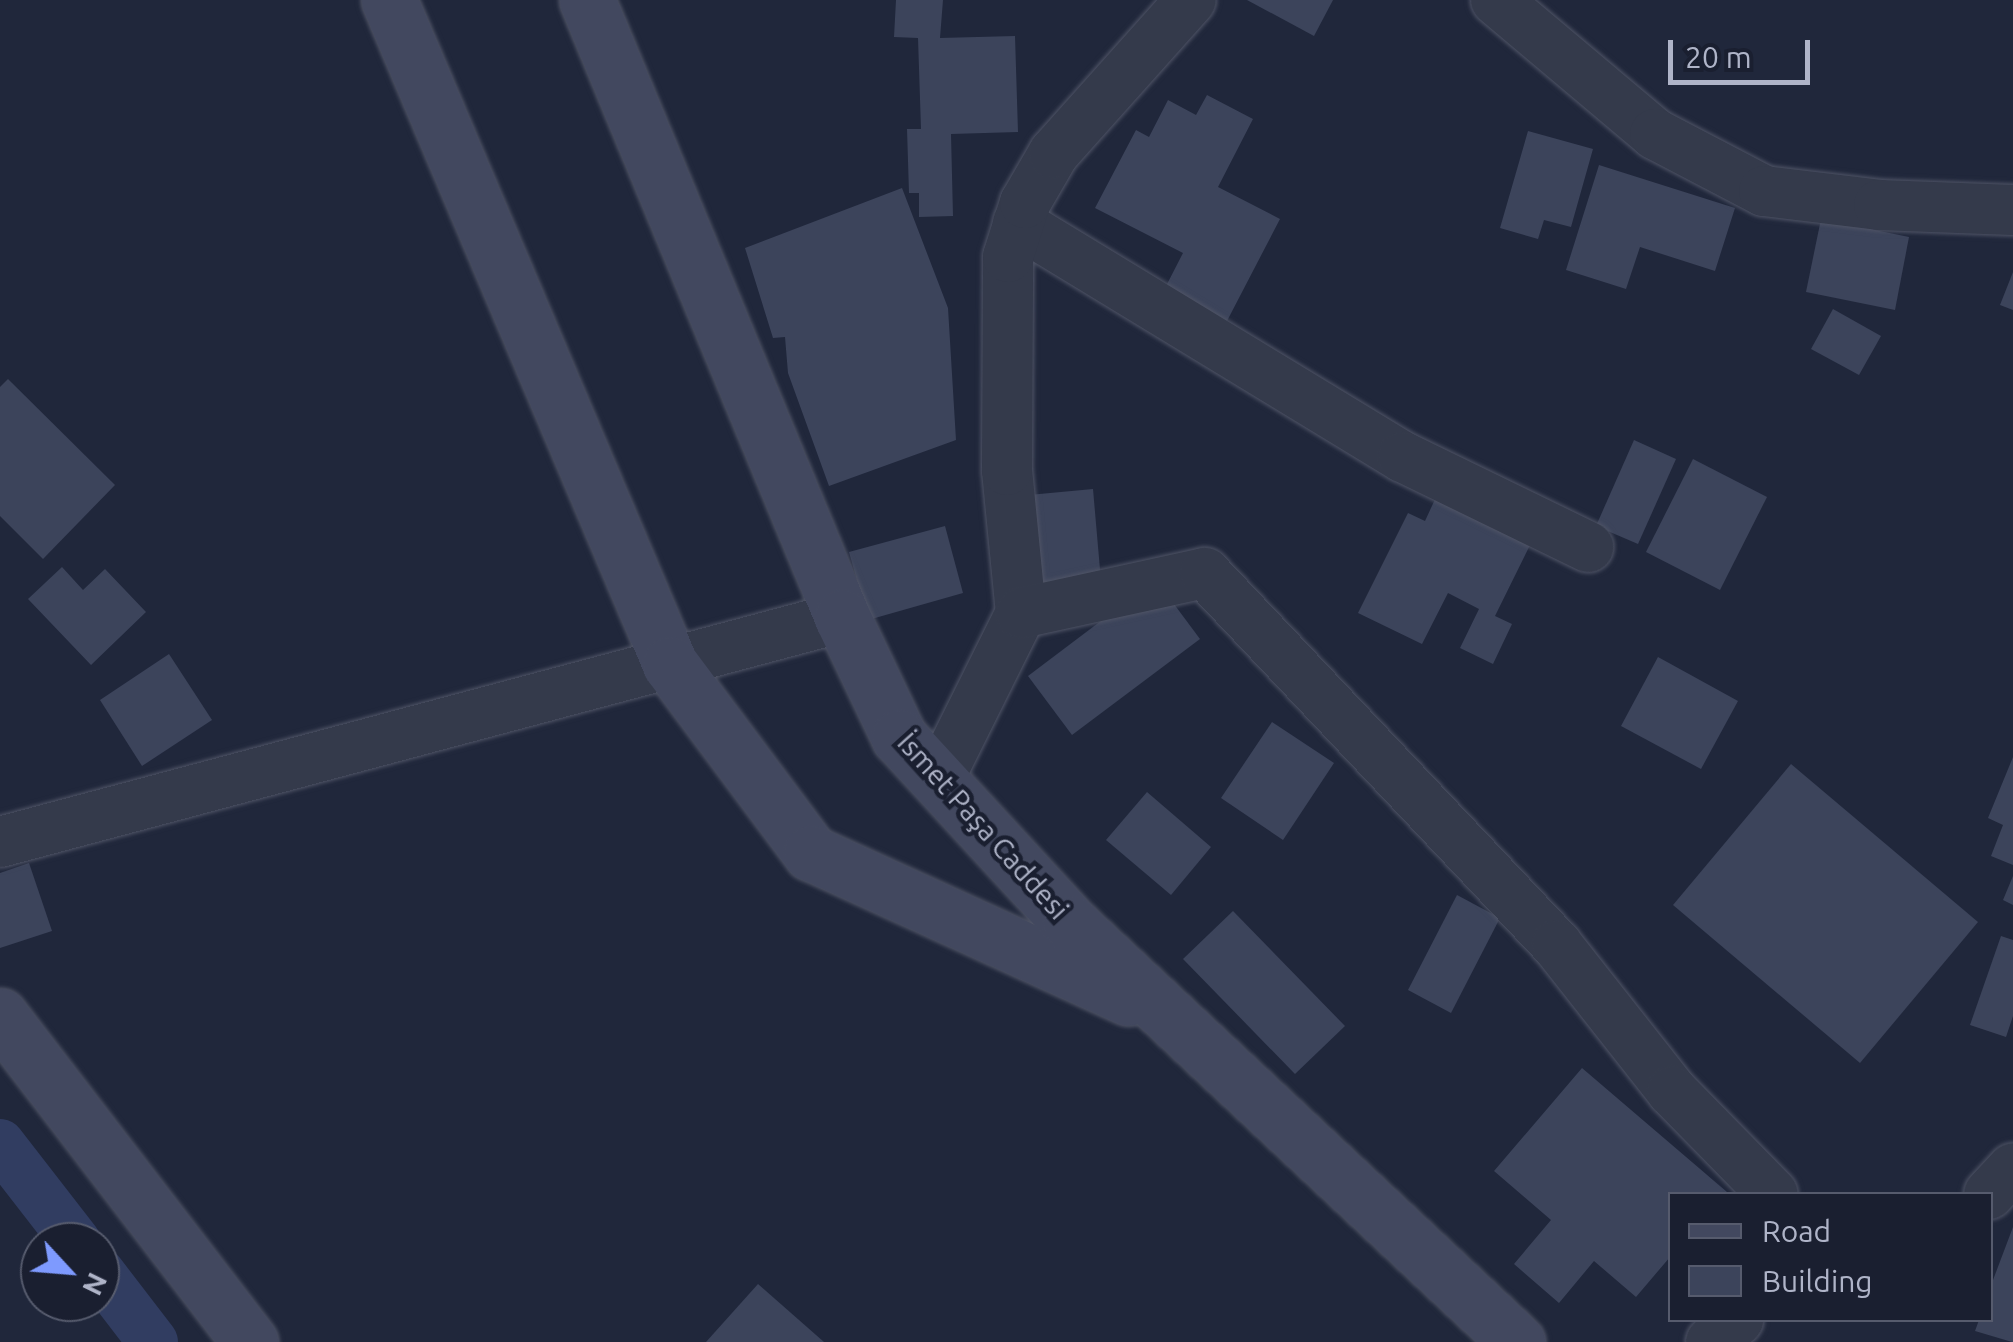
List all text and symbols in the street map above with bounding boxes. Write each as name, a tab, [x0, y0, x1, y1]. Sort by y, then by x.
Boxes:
scale bar	[1673, 20, 1816, 82]
text: 20 m	[1685, 40, 1752, 74]
street label: İsmet Paşa Caddesi	[891, 726, 1075, 926]
legend	[1668, 1192, 1993, 1322]
text: Road	[1762, 1214, 1831, 1248]
north arrow	[20, 1222, 120, 1322]
text: Building	[1762, 1264, 1873, 1298]
text: N	[77, 1268, 114, 1301]

